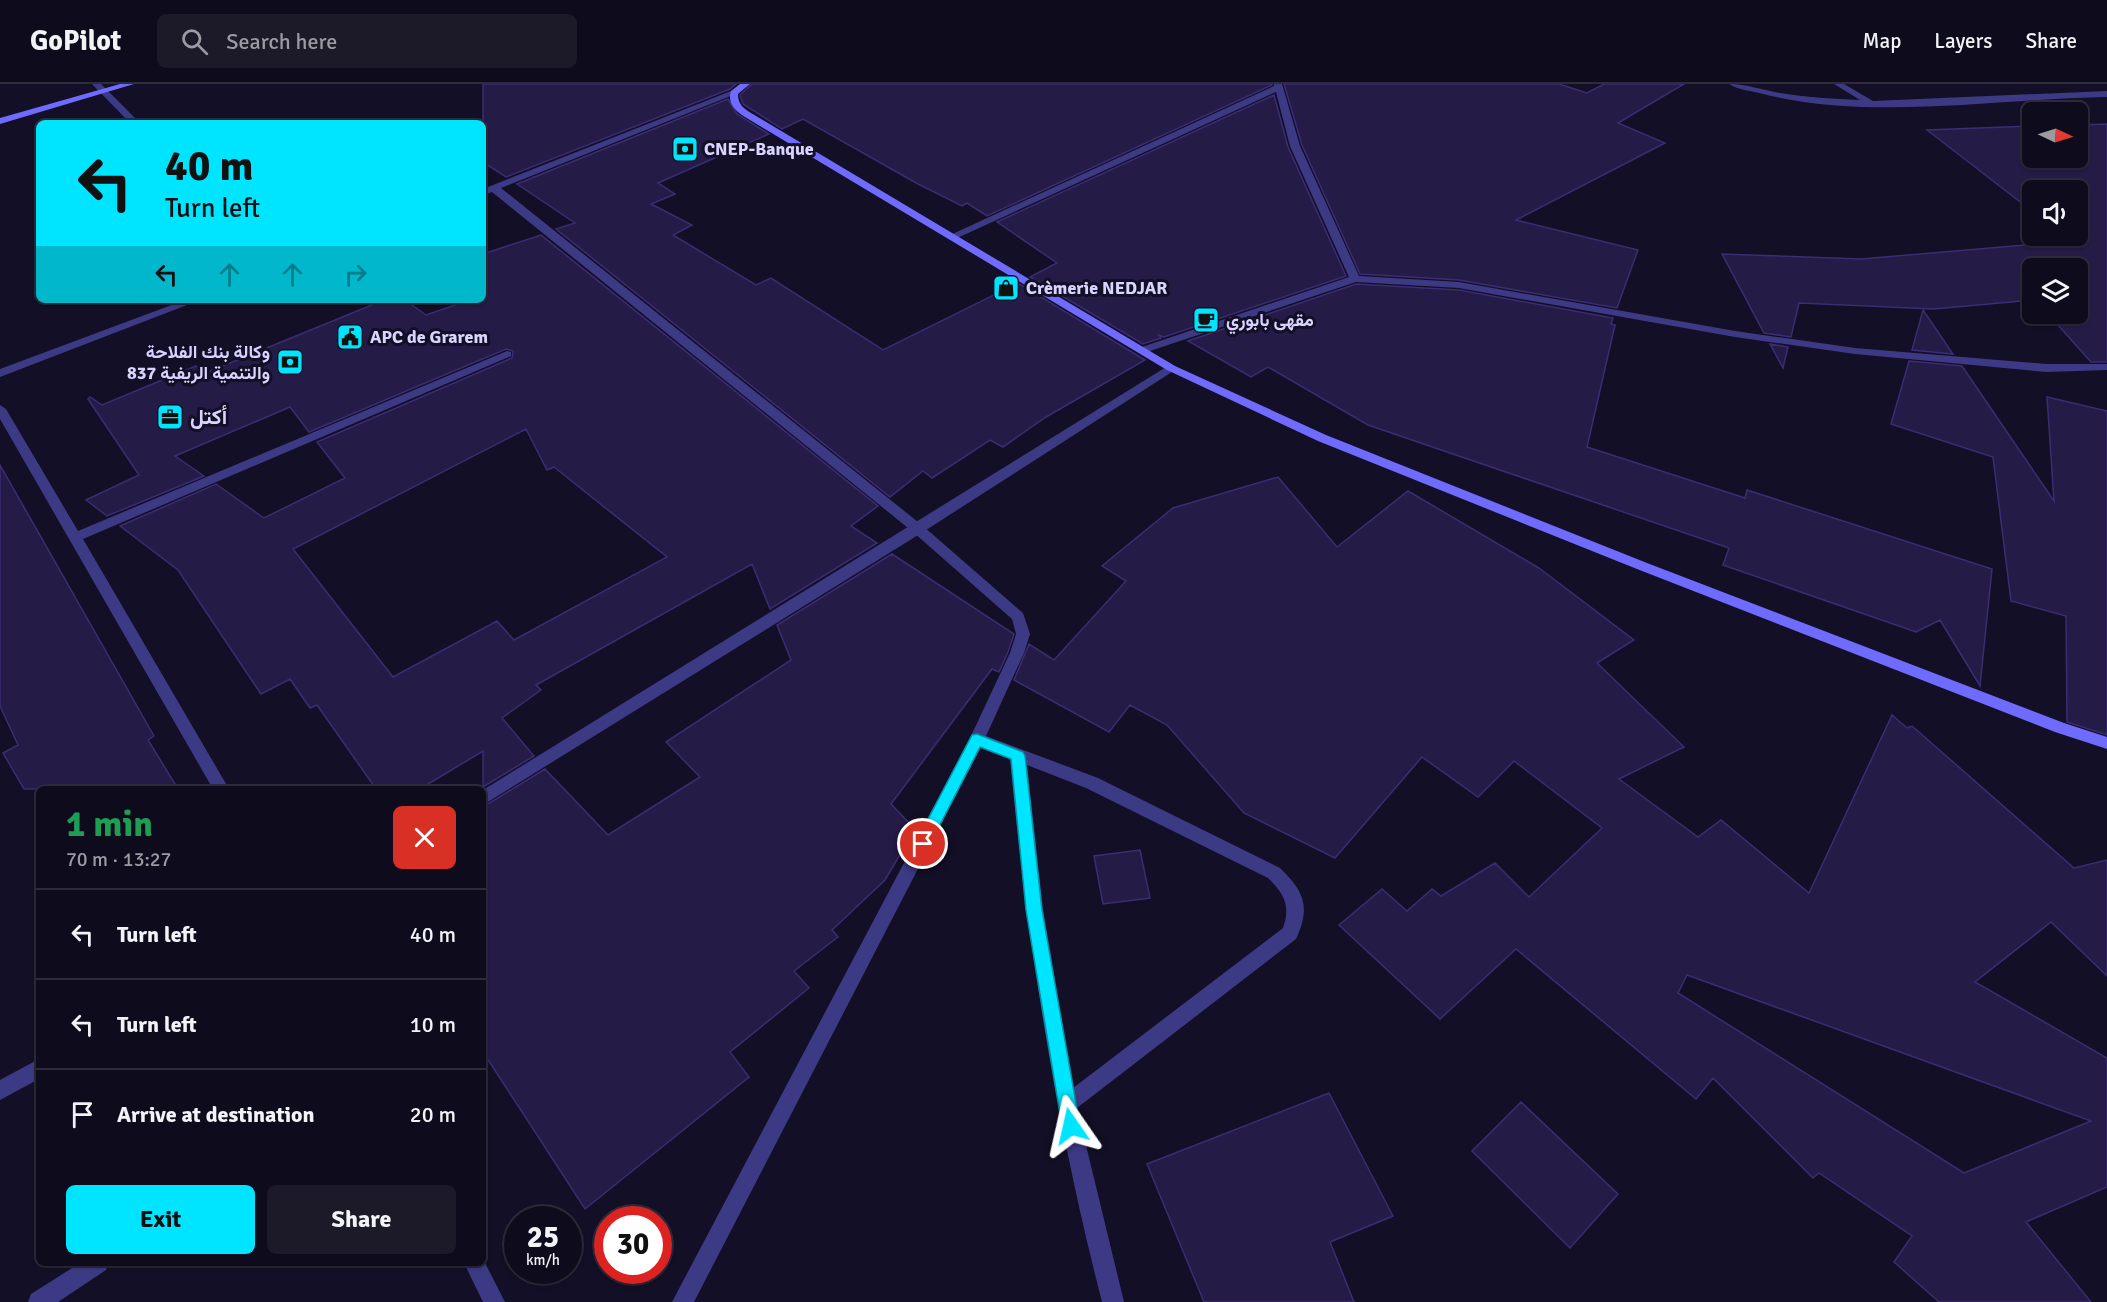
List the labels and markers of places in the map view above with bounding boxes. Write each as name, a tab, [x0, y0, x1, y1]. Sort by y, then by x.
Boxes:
bank icon: CNEP-Banque	[670, 134, 700, 164]
place label: CNEP-Banque	[704, 138, 814, 160]
shop icon: Crèmerie NEDJAR	[991, 273, 1021, 303]
place label: Crèmerie NEDJAR	[1026, 277, 1167, 299]
cafe icon: مقهى بابوري	[1191, 305, 1221, 335]
place label: مقهى بابوري	[1226, 309, 1314, 335]
public building icon: APC de Grarem	[335, 322, 365, 352]
place label: APC de Grarem	[370, 326, 488, 348]
place label: وكالة بنك الفلاحة والتنمية الريفية 837	[127, 341, 270, 384]
bank icon: وكالة بنك الفلاحة والتنمية الريفية 837	[275, 347, 305, 377]
office icon: أكتل	[155, 402, 185, 432]
place label: أكتل	[190, 404, 227, 430]
pin	[897, 818, 948, 869]

